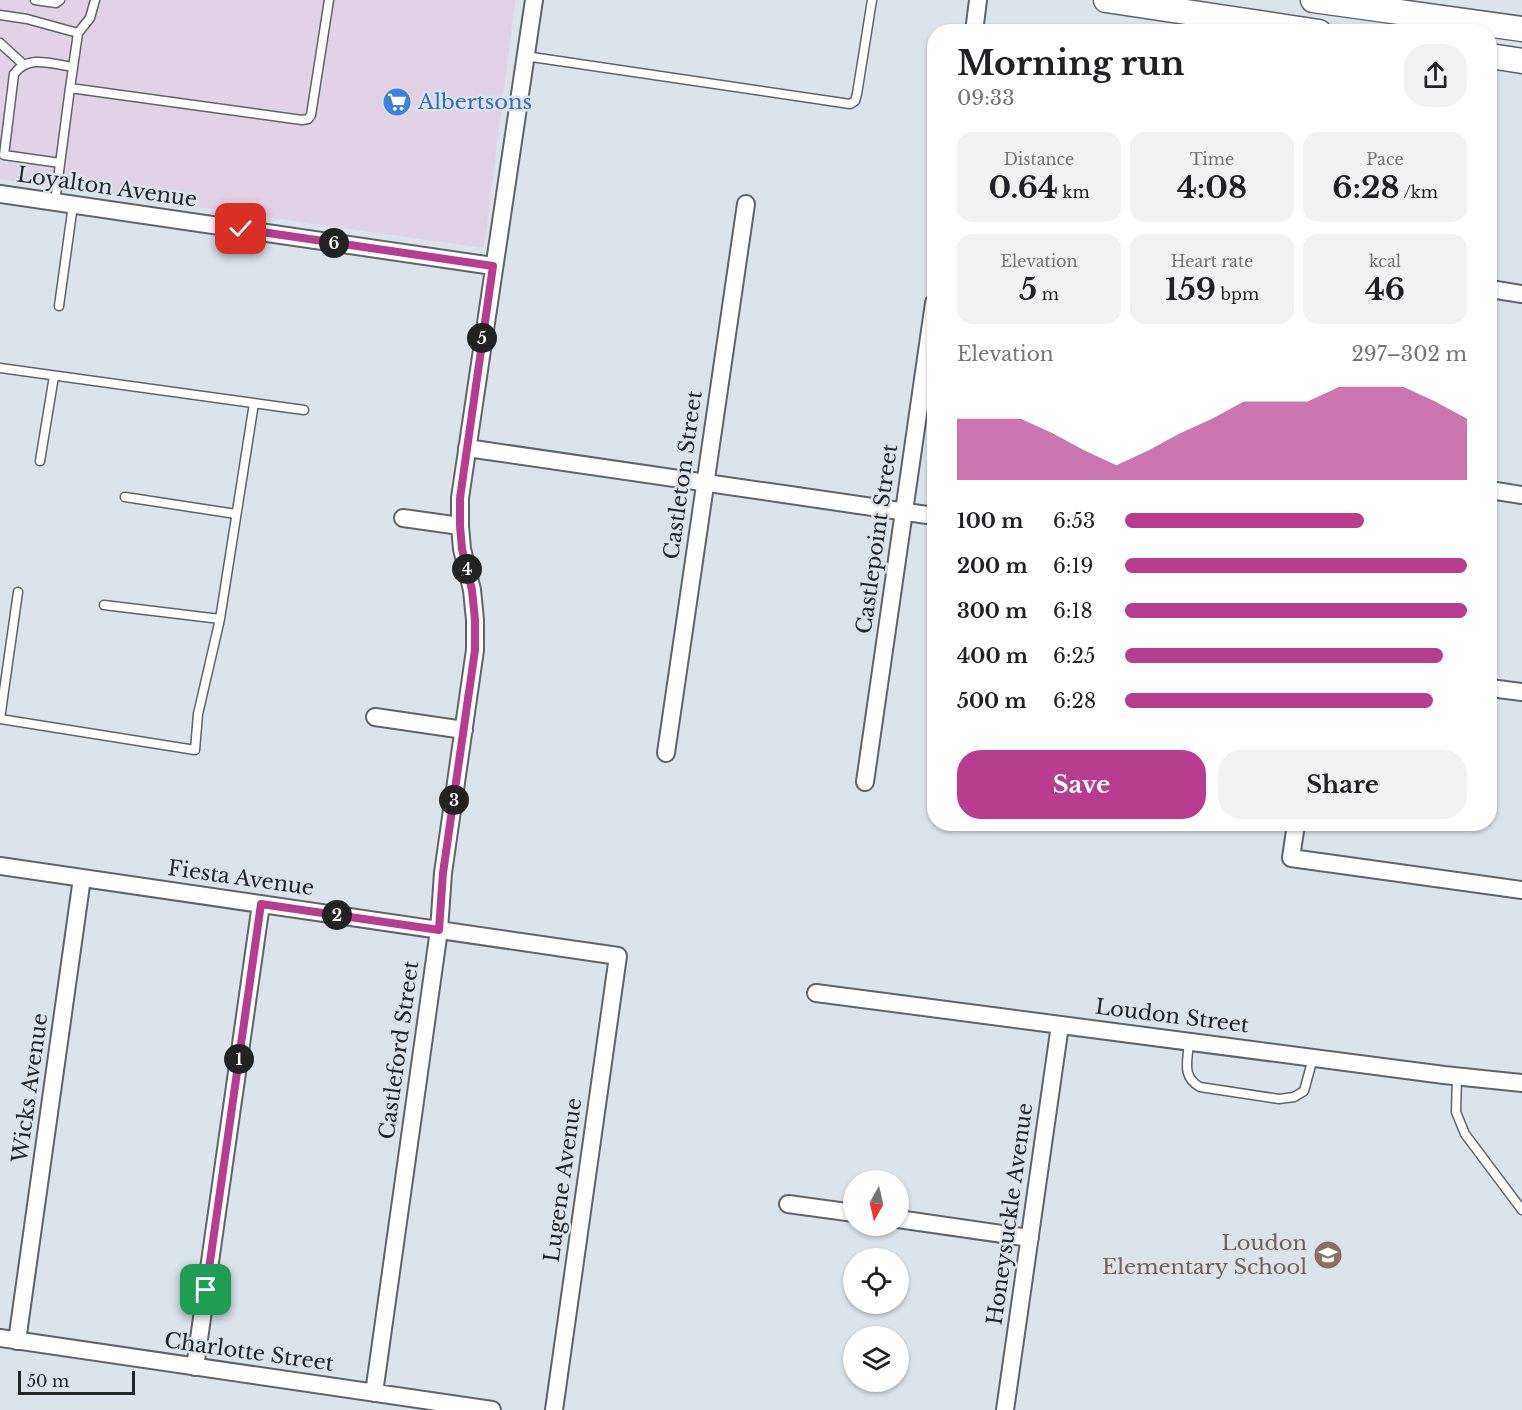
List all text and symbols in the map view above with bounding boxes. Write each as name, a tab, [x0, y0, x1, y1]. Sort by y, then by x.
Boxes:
text: Morning run	[957, 43, 1185, 84]
button: share	[1404, 44, 1467, 107]
supermarket icon: Albertsons	[381, 86, 413, 118]
text: 09:33	[957, 86, 1014, 110]
place label: Albertsons	[417, 89, 532, 115]
text: Distance	[1004, 149, 1074, 169]
text: Time	[1190, 149, 1234, 169]
text: Pace	[1366, 149, 1404, 169]
street label: Loyalton Avenue	[15, 161, 199, 213]
text: 0.64	[988, 169, 1058, 206]
text: 4:08	[1177, 169, 1247, 206]
text: 6:28	[1332, 169, 1399, 206]
text: km	[1058, 182, 1090, 202]
text: /km	[1399, 182, 1438, 202]
pin	[215, 203, 266, 254]
icon: check	[224, 212, 257, 245]
pin: 6	[319, 228, 349, 258]
text: 6	[329, 233, 339, 253]
text: Elevation	[1000, 251, 1078, 271]
text: Heart rate	[1171, 251, 1253, 271]
text: kcal	[1369, 251, 1401, 271]
text: 5	[1019, 271, 1037, 308]
text: 159	[1165, 271, 1216, 308]
text: 46	[1365, 271, 1405, 308]
text: m	[1037, 284, 1059, 304]
text: bpm	[1216, 284, 1259, 304]
pin: 5	[467, 323, 497, 353]
text: 5	[477, 328, 487, 348]
text: Elevation	[957, 342, 1054, 366]
text: 297–302 m	[1352, 342, 1467, 366]
street label: Castleton Street	[658, 389, 708, 561]
street label: Castlepoint Street	[851, 442, 903, 636]
text: 100 m	[957, 509, 1023, 533]
text: 6:53	[1053, 509, 1095, 533]
pin: 4	[452, 554, 482, 584]
text: 200 m	[957, 554, 1028, 578]
text: 6:19	[1053, 554, 1093, 578]
text: 4	[462, 559, 472, 579]
text: 300 m	[957, 599, 1027, 623]
text: 6:18	[1053, 599, 1093, 623]
text: 400 m	[957, 644, 1028, 668]
text: 6:25	[1053, 644, 1095, 668]
text: 500 m	[957, 689, 1027, 713]
text: 6:28	[1053, 689, 1096, 713]
button: Save	[957, 750, 1206, 819]
button: Share	[1218, 750, 1467, 819]
pin: 3	[439, 785, 469, 815]
text: 3	[449, 790, 459, 810]
street label: Fiesta Avenue	[166, 855, 316, 901]
pin: 2	[322, 900, 352, 930]
text: 2	[332, 905, 342, 925]
street label: Castleford Street	[374, 959, 424, 1141]
street label: Loudon Street	[1094, 994, 1250, 1038]
street label: Wicks Avenue	[7, 1012, 53, 1165]
pin: 1	[224, 1044, 254, 1074]
text: 1	[236, 1049, 242, 1069]
street label: Lugene Avenue	[539, 1096, 587, 1264]
street label: Honeysuckle Avenue	[982, 1101, 1038, 1327]
north arrow	[843, 1170, 909, 1236]
map controls	[843, 1170, 909, 1392]
place label: Loudon Elementary School	[1102, 1230, 1307, 1280]
school or university icon: Loudon Elementary School	[1312, 1239, 1344, 1271]
button: locate	[843, 1248, 909, 1314]
pin	[180, 1264, 231, 1315]
icon: arrive	[189, 1273, 222, 1306]
button: layers	[843, 1326, 909, 1392]
street label: Charlotte Street	[163, 1327, 335, 1377]
scale bar	[18, 1368, 135, 1396]
text: 50 m	[27, 1371, 69, 1391]

